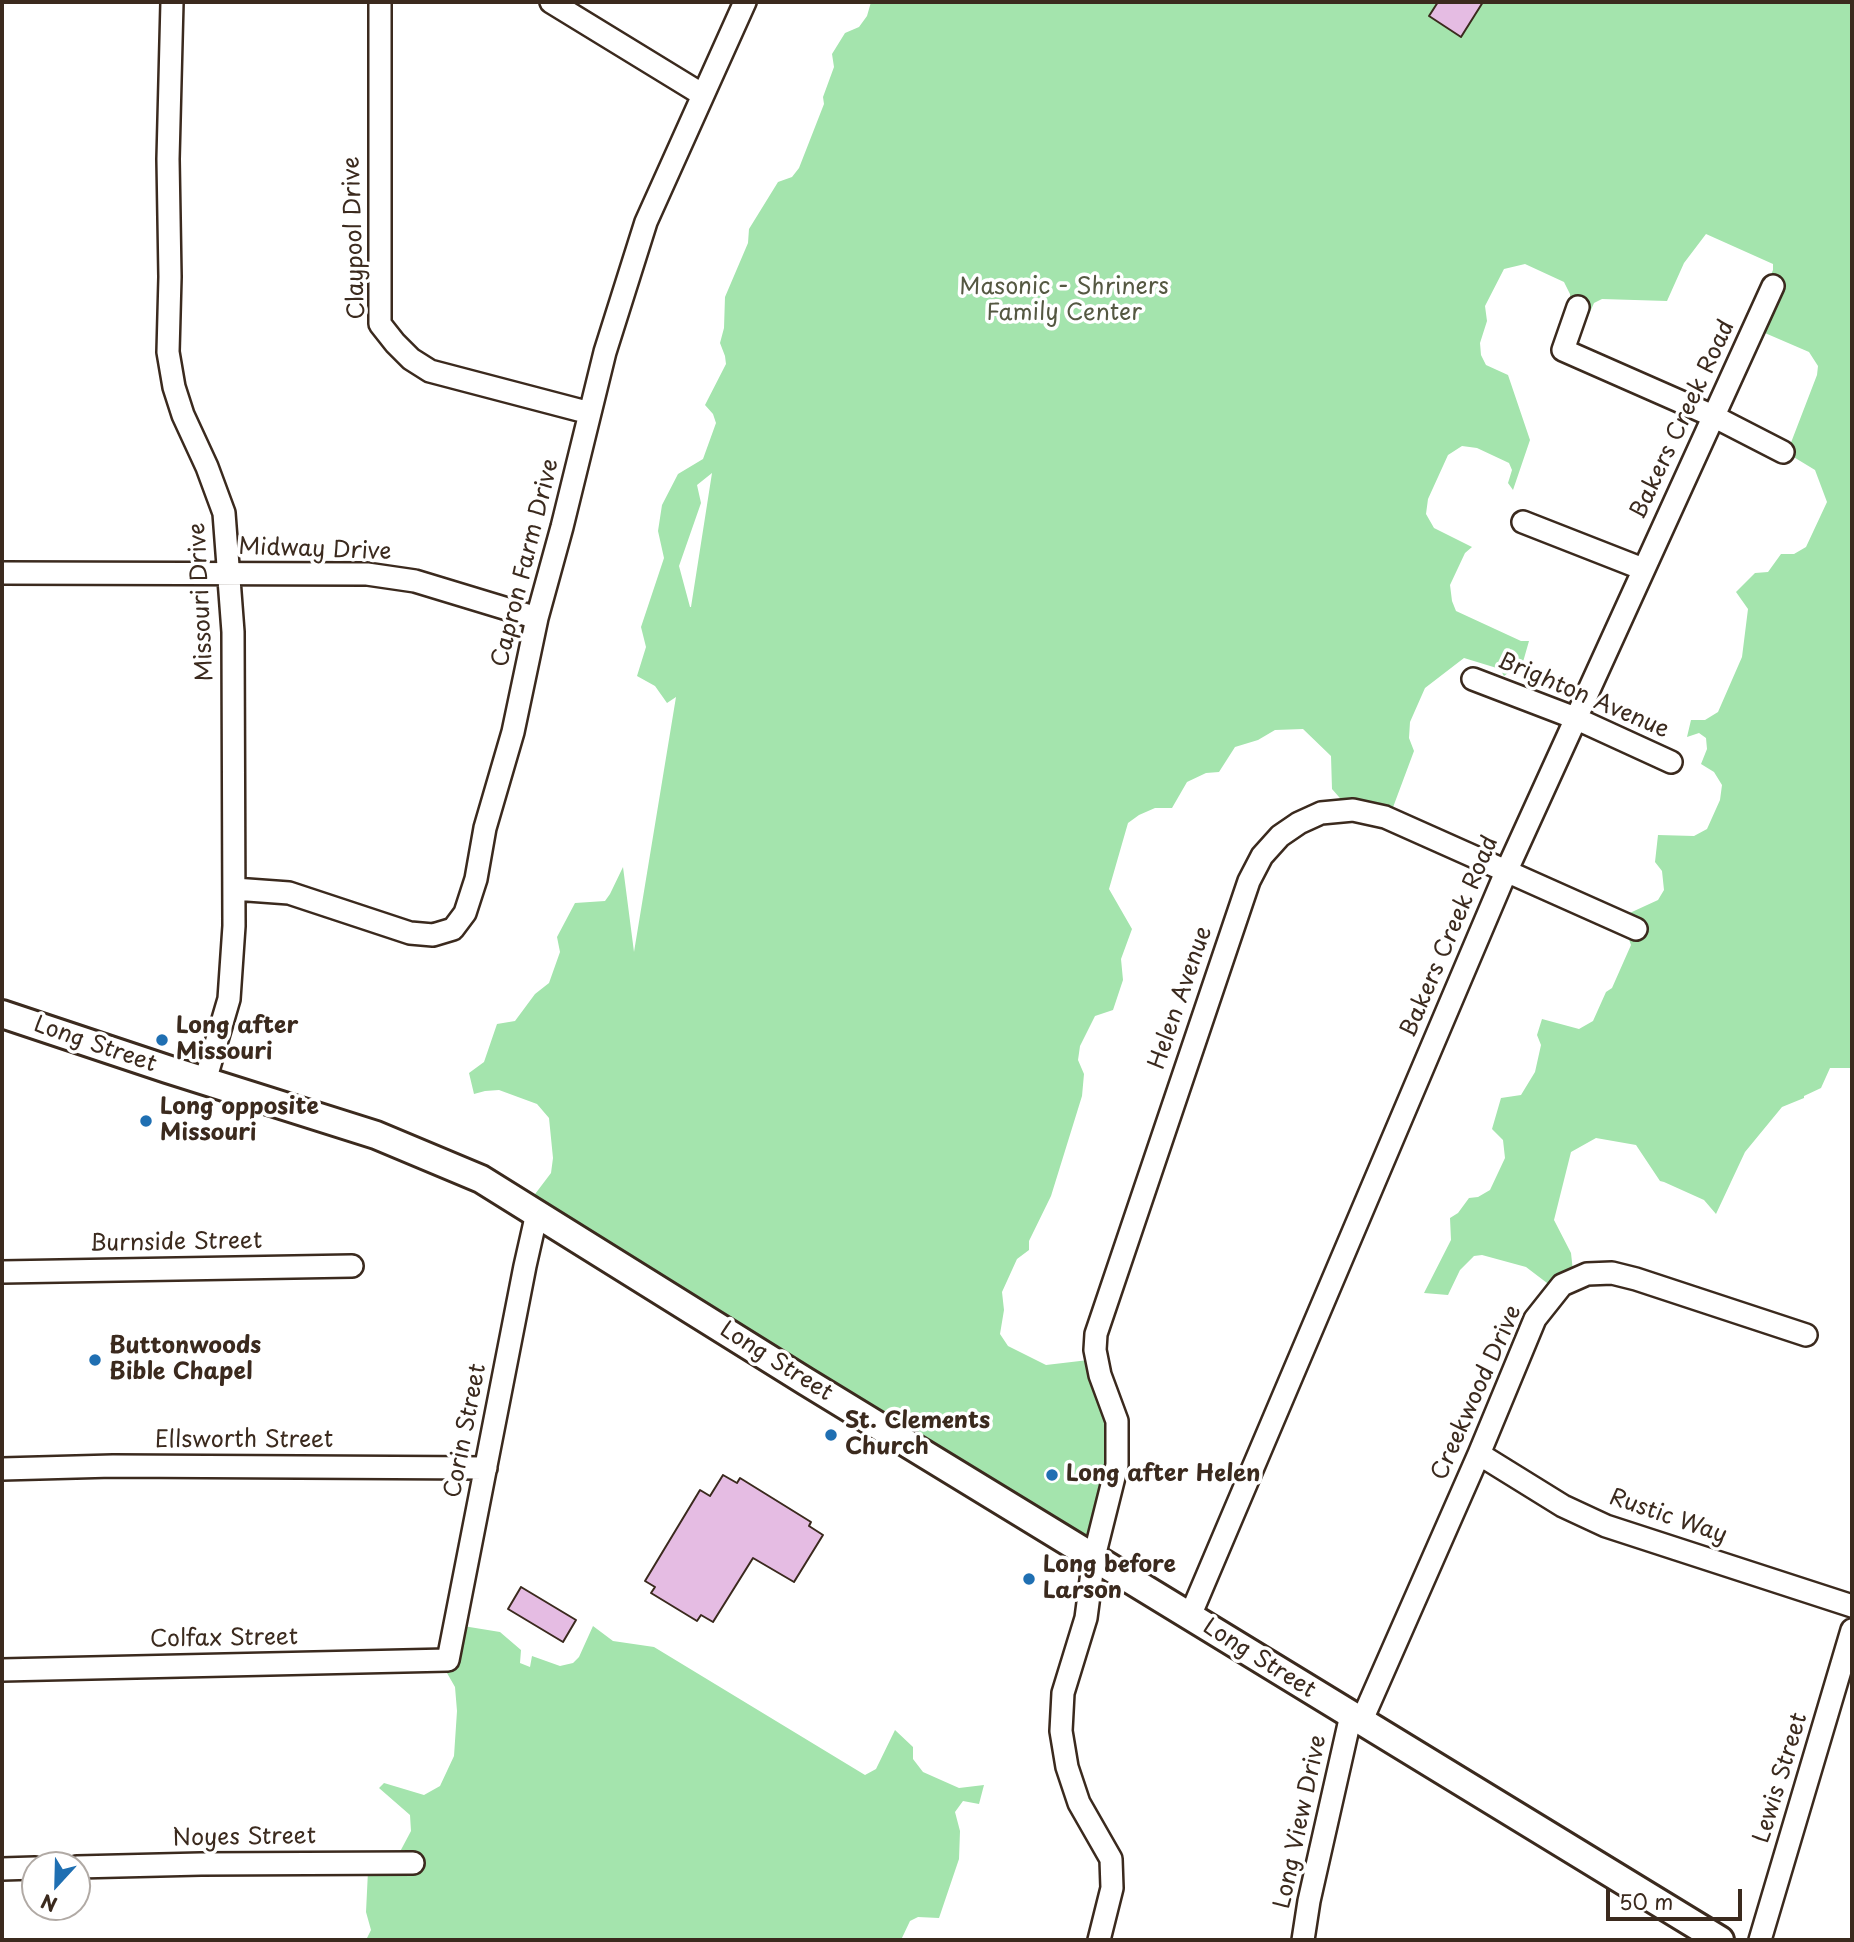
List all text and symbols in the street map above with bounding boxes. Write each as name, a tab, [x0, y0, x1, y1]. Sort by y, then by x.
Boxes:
street label: Claypool Drive	[338, 156, 372, 320]
park label: Masonic - Shriners Family Center	[959, 274, 1169, 328]
street label: Bakers Creek Road	[1625, 316, 1741, 524]
street label: Capron Farm Drive	[487, 456, 565, 670]
street label: Missouri Drive	[184, 522, 220, 682]
street label: Midway Drive	[238, 534, 392, 566]
street label: Brighton Avenue	[1493, 647, 1673, 745]
street label: Bakers Creek Road	[1395, 832, 1505, 1042]
street label: Helen Avenue	[1144, 923, 1218, 1073]
street label: Long Street	[30, 1011, 160, 1079]
place label: Long after Missouri	[176, 1013, 298, 1067]
marker: Long after Missouri	[154, 1032, 170, 1048]
place label: Long opposite Missouri	[160, 1094, 319, 1148]
marker: Long opposite Missouri	[138, 1113, 154, 1129]
street label: Burnside Street	[89, 1228, 263, 1258]
street label: Creekwood Drive	[1426, 1301, 1528, 1485]
street label: Long Street	[715, 1316, 837, 1408]
place label: Buttonwoods Bible Chapel	[109, 1333, 261, 1387]
marker: Buttonwoods Bible Chapel	[87, 1352, 103, 1368]
street label: Corin Street	[439, 1361, 493, 1501]
place label: St. Clements Church	[845, 1408, 990, 1462]
street label: Ellsworth Street	[155, 1427, 333, 1455]
marker: St. Clements Church	[823, 1427, 839, 1443]
place label: Long after Helen	[1066, 1461, 1260, 1489]
marker: Long after Helen	[1044, 1467, 1060, 1483]
street label: Rustic Way	[1605, 1484, 1731, 1550]
place label: Long before Larson	[1043, 1552, 1176, 1606]
marker: Long before Larson	[1021, 1571, 1037, 1587]
street label: Long Street	[1198, 1613, 1320, 1705]
street label: Colfax Street	[150, 1624, 298, 1654]
street label: Lewis Street	[1748, 1710, 1814, 1846]
street label: Long View Drive	[1269, 1733, 1333, 1911]
street label: Noyes Street	[172, 1823, 316, 1853]
north arrow	[21, 1851, 91, 1921]
scale bar	[1609, 1876, 1745, 1920]
text: 50 m	[1619, 1885, 1673, 1917]
text: N	[37, 1888, 61, 1919]

